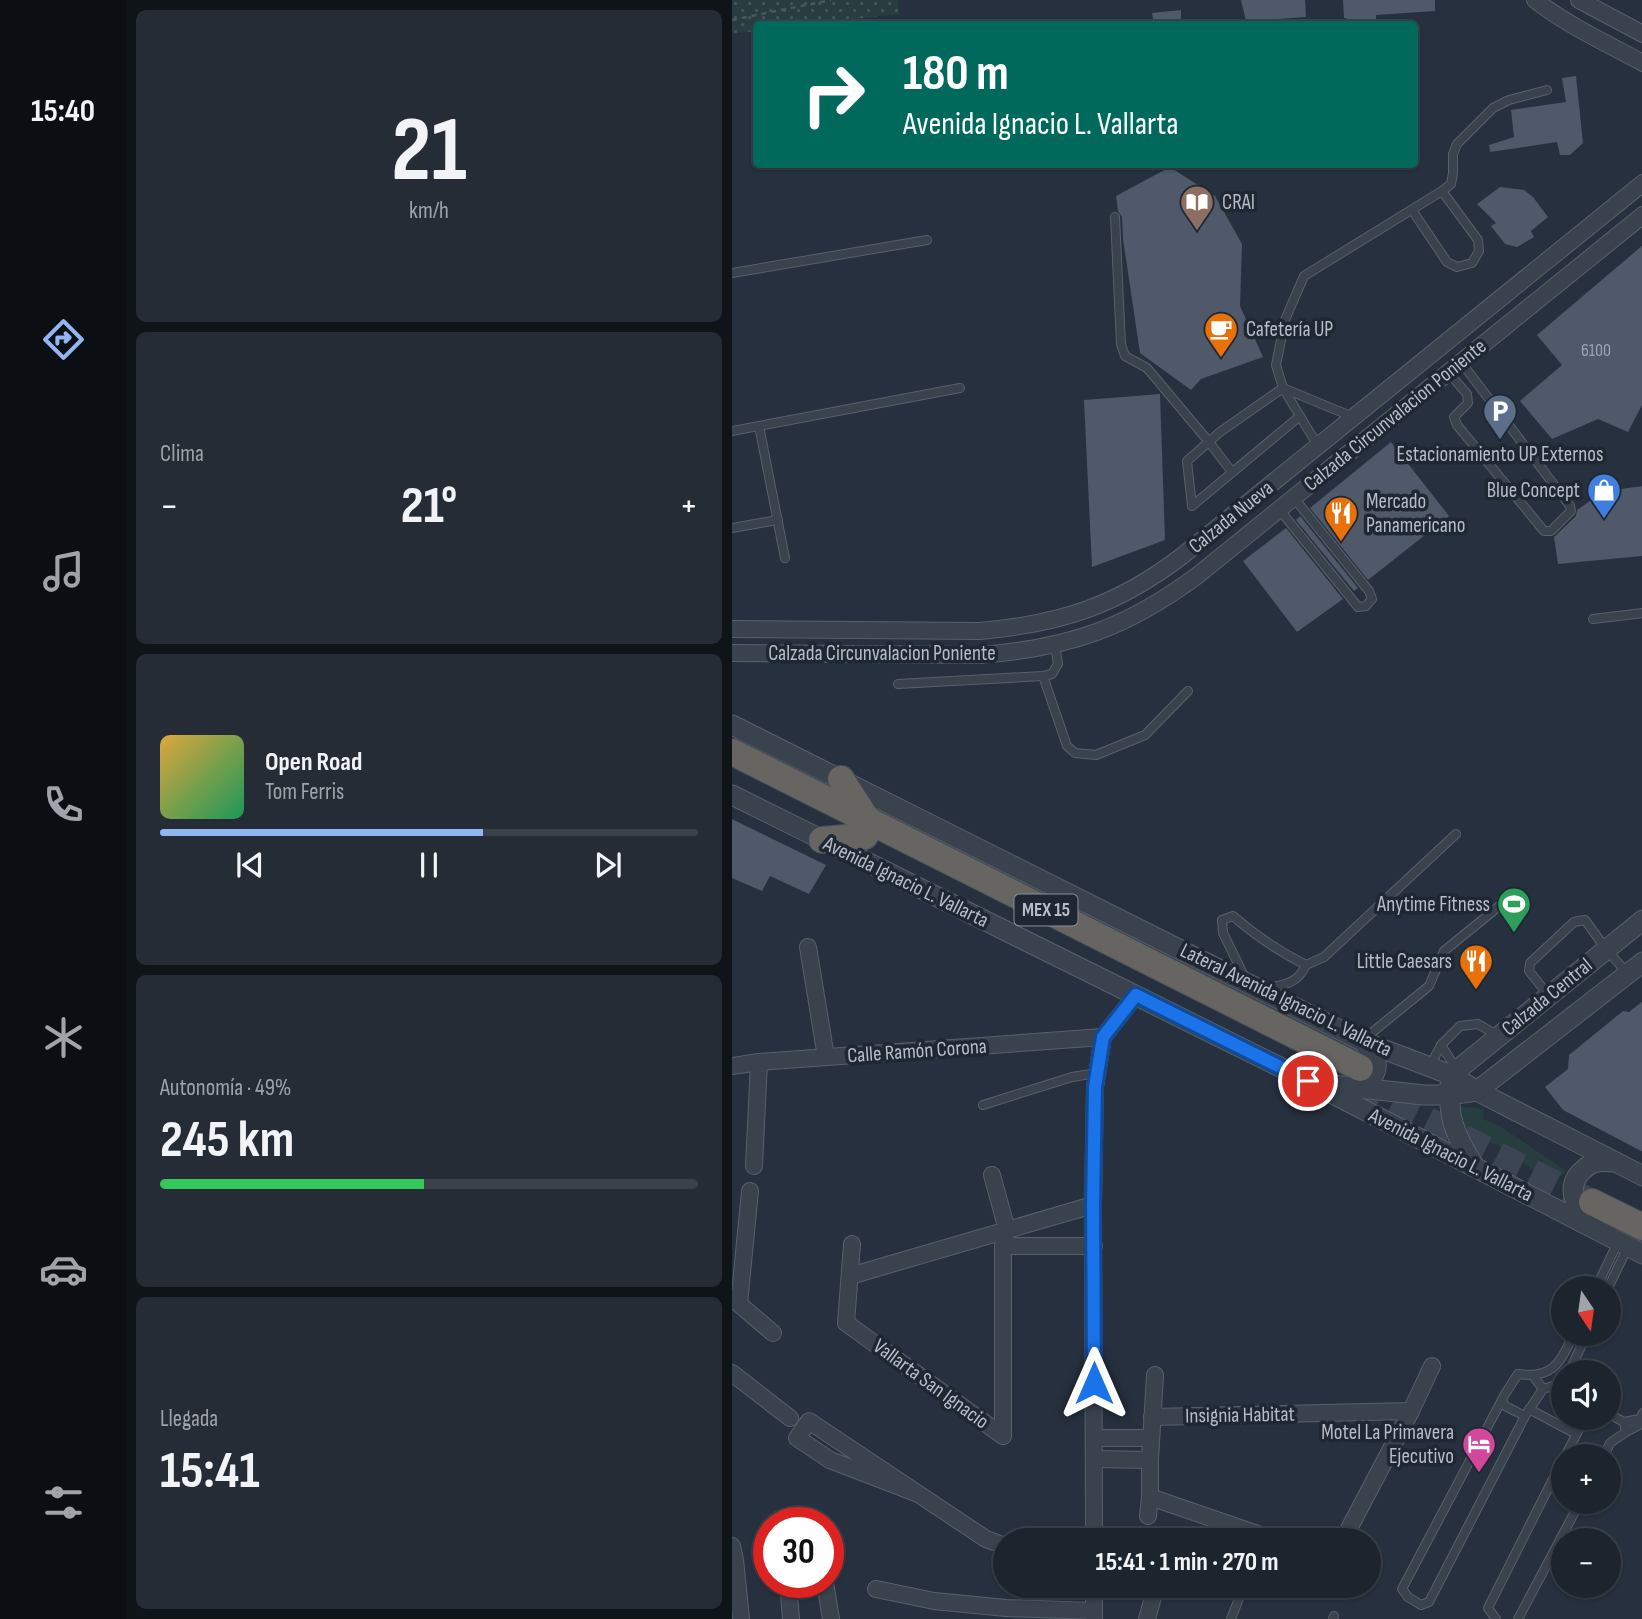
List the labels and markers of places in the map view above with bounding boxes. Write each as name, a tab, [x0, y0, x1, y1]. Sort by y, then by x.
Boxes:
library icon: CRAI	[1178, 183, 1216, 232]
place label: CRAI	[1222, 190, 1255, 215]
cafe icon: Cafetería UP	[1202, 310, 1240, 359]
place label: Cafetería UP	[1246, 317, 1333, 342]
parking icon: Estacionamiento UP Externos	[1481, 392, 1519, 441]
place label: Estacionamiento UP Externos	[1397, 442, 1603, 467]
shop icon: Blue Concept	[1585, 471, 1623, 520]
place label: Blue Concept	[1487, 478, 1580, 503]
place label: Mercado Panamericano	[1366, 489, 1466, 538]
restaurant icon: Mercado Panamericano	[1322, 494, 1360, 543]
sports icon: Anytime Fitness	[1495, 885, 1533, 934]
place label: Anytime Fitness	[1376, 892, 1490, 917]
restaurant icon: Little Caesars	[1457, 942, 1495, 991]
place label: Little Caesars	[1357, 949, 1452, 974]
pin	[1278, 1051, 1338, 1111]
place label: Motel La Primavera Ejecutivo	[1321, 1420, 1454, 1469]
hotel icon: Motel La Primavera Ejecutivo	[1460, 1425, 1498, 1474]

